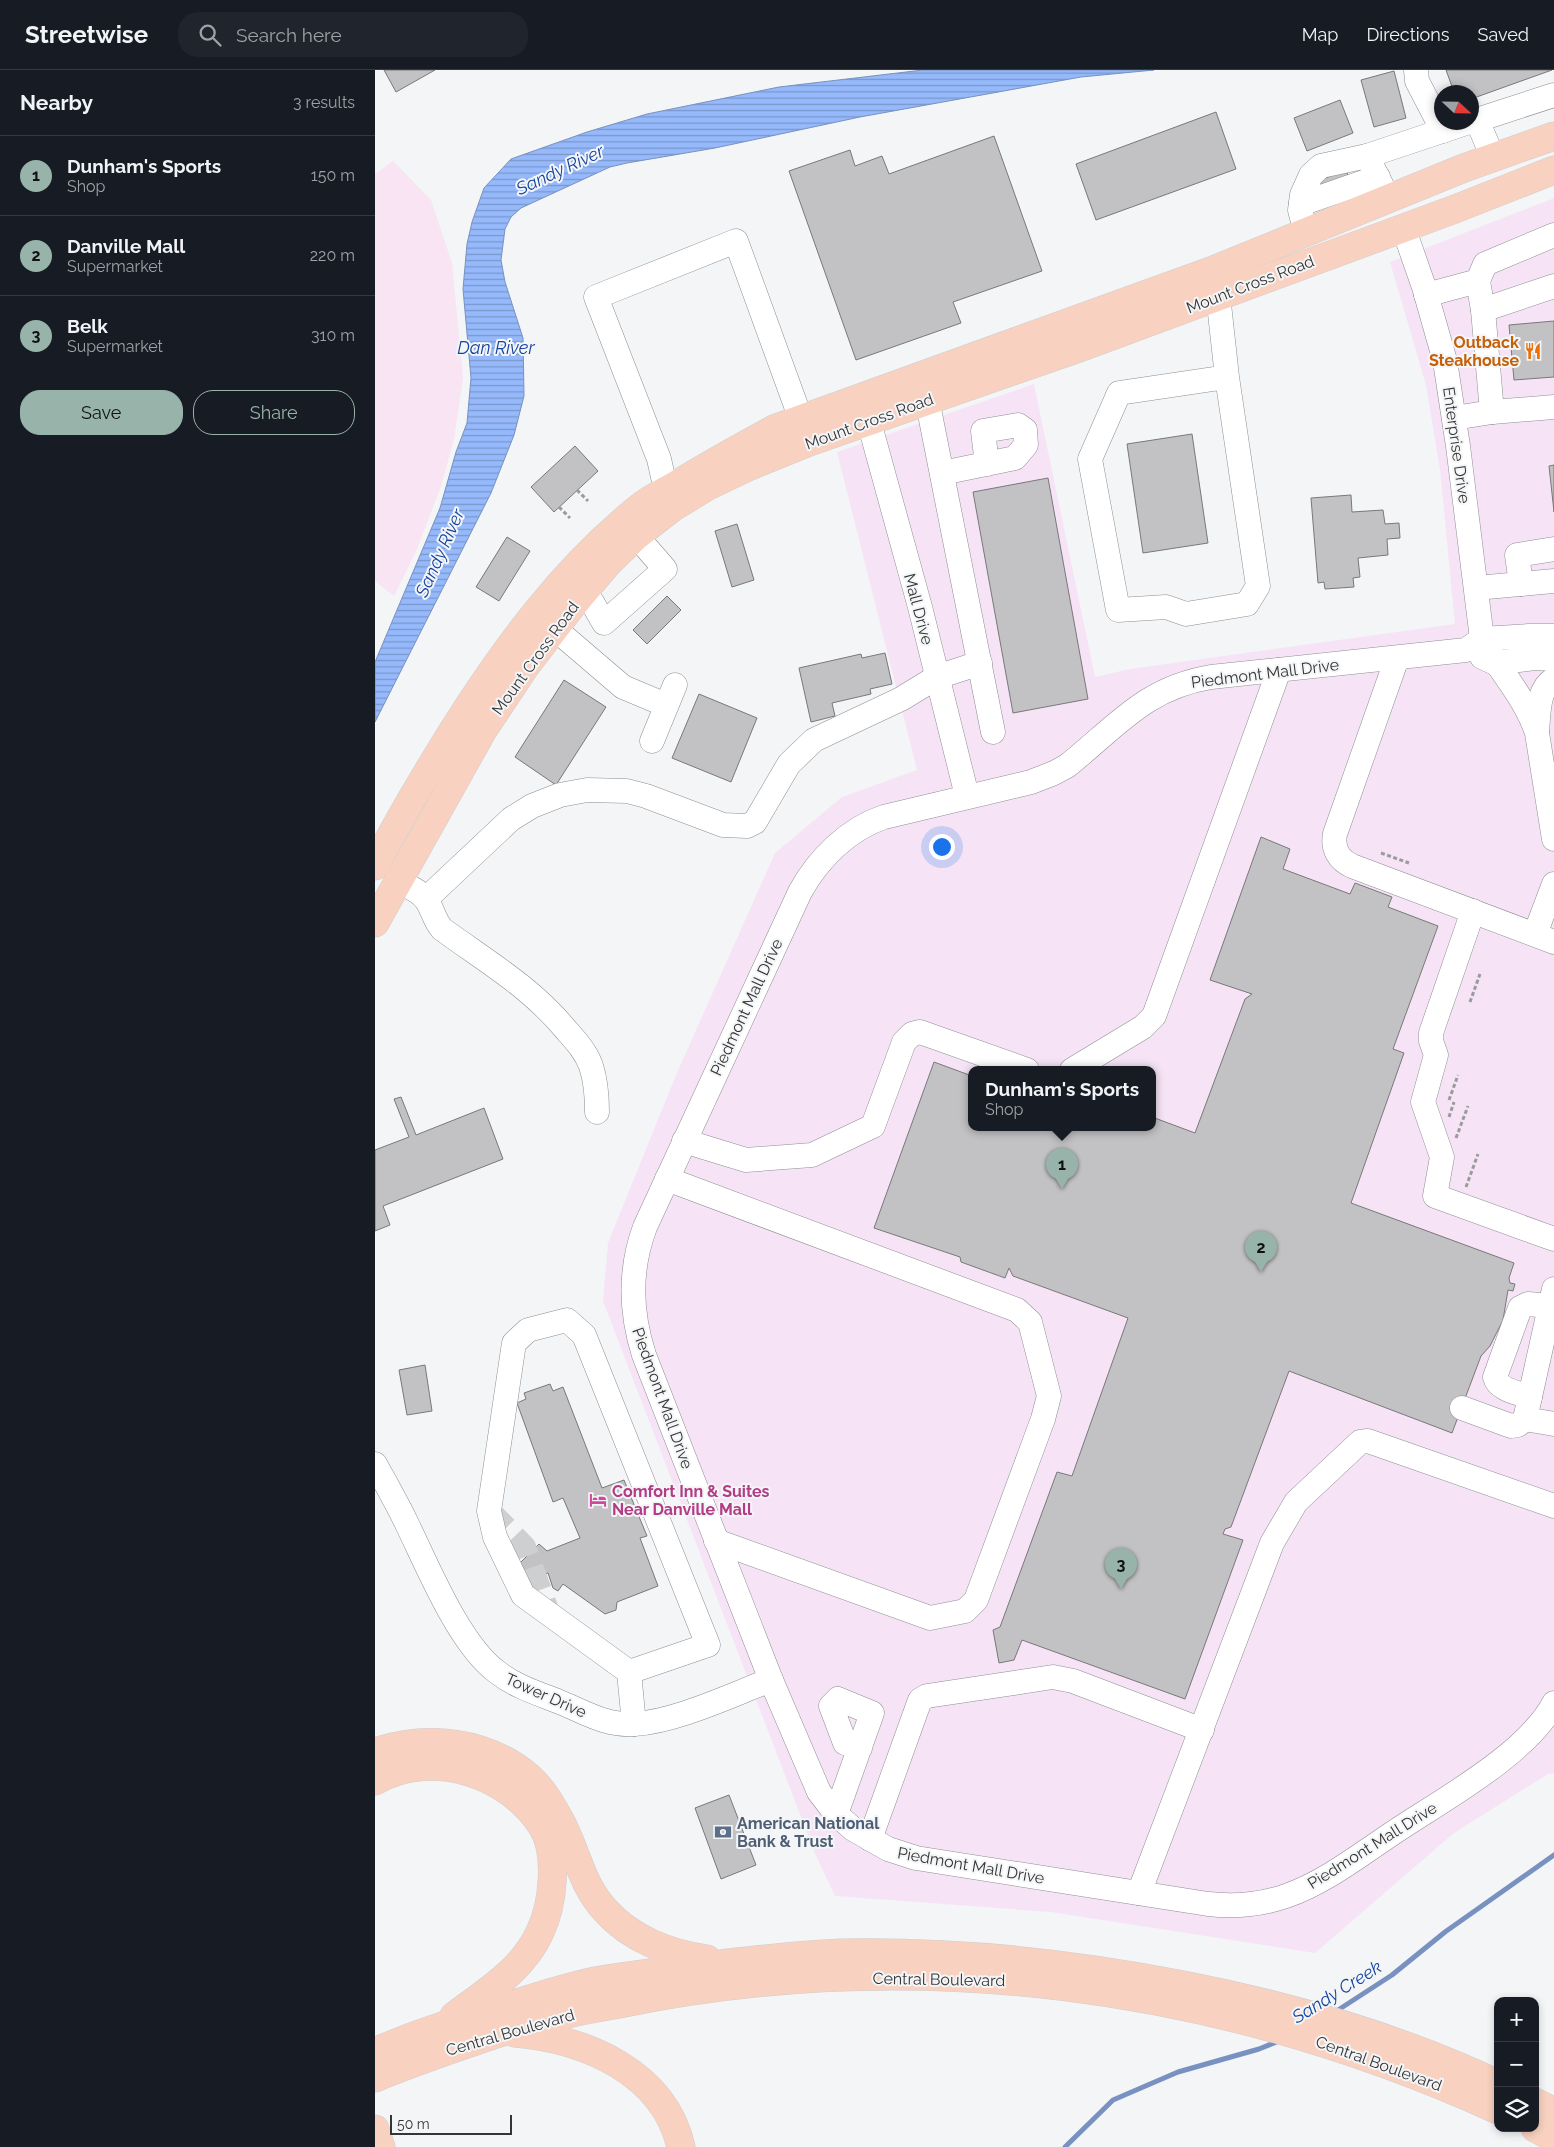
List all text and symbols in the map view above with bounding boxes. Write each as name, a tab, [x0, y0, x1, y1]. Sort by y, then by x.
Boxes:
search box	[178, 12, 528, 57]
text: Streetwise	[25, 20, 148, 49]
icon: search	[196, 21, 224, 49]
text: Search here	[236, 24, 342, 46]
text: Map	[1302, 24, 1338, 45]
text: Directions	[1366, 24, 1450, 45]
text: Saved	[1478, 24, 1529, 45]
north arrow	[1434, 85, 1479, 130]
text: Nearby	[20, 90, 93, 115]
text: 3 results	[293, 93, 355, 112]
water label: Sandy River	[512, 140, 608, 199]
text: Dunham's Sports	[67, 155, 221, 177]
text: 1	[32, 166, 40, 185]
text: 150 m	[311, 166, 355, 185]
text: Shop	[67, 177, 105, 196]
text: Danville Mall	[67, 235, 185, 257]
text: 2	[31, 246, 41, 265]
text: 220 m	[310, 246, 355, 265]
street label: Mount Cross Road	[1184, 251, 1317, 318]
text: Supermarket	[67, 257, 163, 276]
text: Belk	[67, 315, 108, 337]
text: 3	[32, 326, 40, 345]
text: 310 m	[311, 326, 355, 345]
place label: Outback Steakhouse	[1429, 333, 1519, 370]
text: Supermarket	[67, 337, 163, 356]
water label: Dan River	[457, 337, 535, 358]
restaurant icon: Outback Steakhouse	[1523, 341, 1543, 361]
street label: Enterprise Drive	[1439, 386, 1474, 505]
street label: Mount Cross Road	[802, 389, 936, 454]
button: Save	[20, 390, 183, 435]
button: Share	[193, 390, 355, 435]
water label: Sandy River	[410, 505, 469, 601]
street label: Mall Drive	[900, 571, 937, 647]
street label: Mount Cross Road	[488, 598, 583, 719]
street label: Piedmont Mall Drive	[1190, 655, 1340, 692]
your location	[929, 834, 955, 860]
street label: Piedmont Mall Drive	[706, 936, 787, 1079]
popup	[968, 1066, 1156, 1131]
text: Dunham's Sports	[985, 1078, 1139, 1100]
text: Shop	[985, 1100, 1023, 1119]
pin: 1	[1046, 1148, 1078, 1189]
pin: 2	[1245, 1231, 1277, 1272]
street label: Piedmont Mall Drive	[628, 1325, 697, 1471]
place label: Comfort Inn & Suites Near Danville Mall	[612, 1482, 770, 1519]
hotel icon: Comfort Inn & Suites Near Danville Mall	[588, 1490, 608, 1510]
pin: 3	[1105, 1548, 1137, 1589]
street label: Tower Drive	[502, 1669, 589, 1722]
street label: Piedmont Mall Drive	[1304, 1798, 1440, 1893]
place label: American National Bank & Trust	[737, 1814, 880, 1851]
bank icon: American National Bank & Trust	[713, 1822, 733, 1842]
street label: Piedmont Mall Drive	[896, 1843, 1046, 1888]
water label: Sandy Creek	[1287, 1956, 1386, 2028]
street label: Central Boulevard	[872, 1969, 1006, 1990]
map controls	[1494, 1997, 1539, 2132]
button: +	[1494, 1997, 1539, 2042]
street label: Central Boulevard	[444, 2005, 577, 2060]
street label: Central Boulevard	[1313, 2032, 1445, 2095]
button: −	[1494, 2042, 1539, 2087]
button: layers	[1494, 2087, 1539, 2132]
scale bar	[390, 2112, 513, 2135]
text: 50 m	[397, 2116, 430, 2132]

